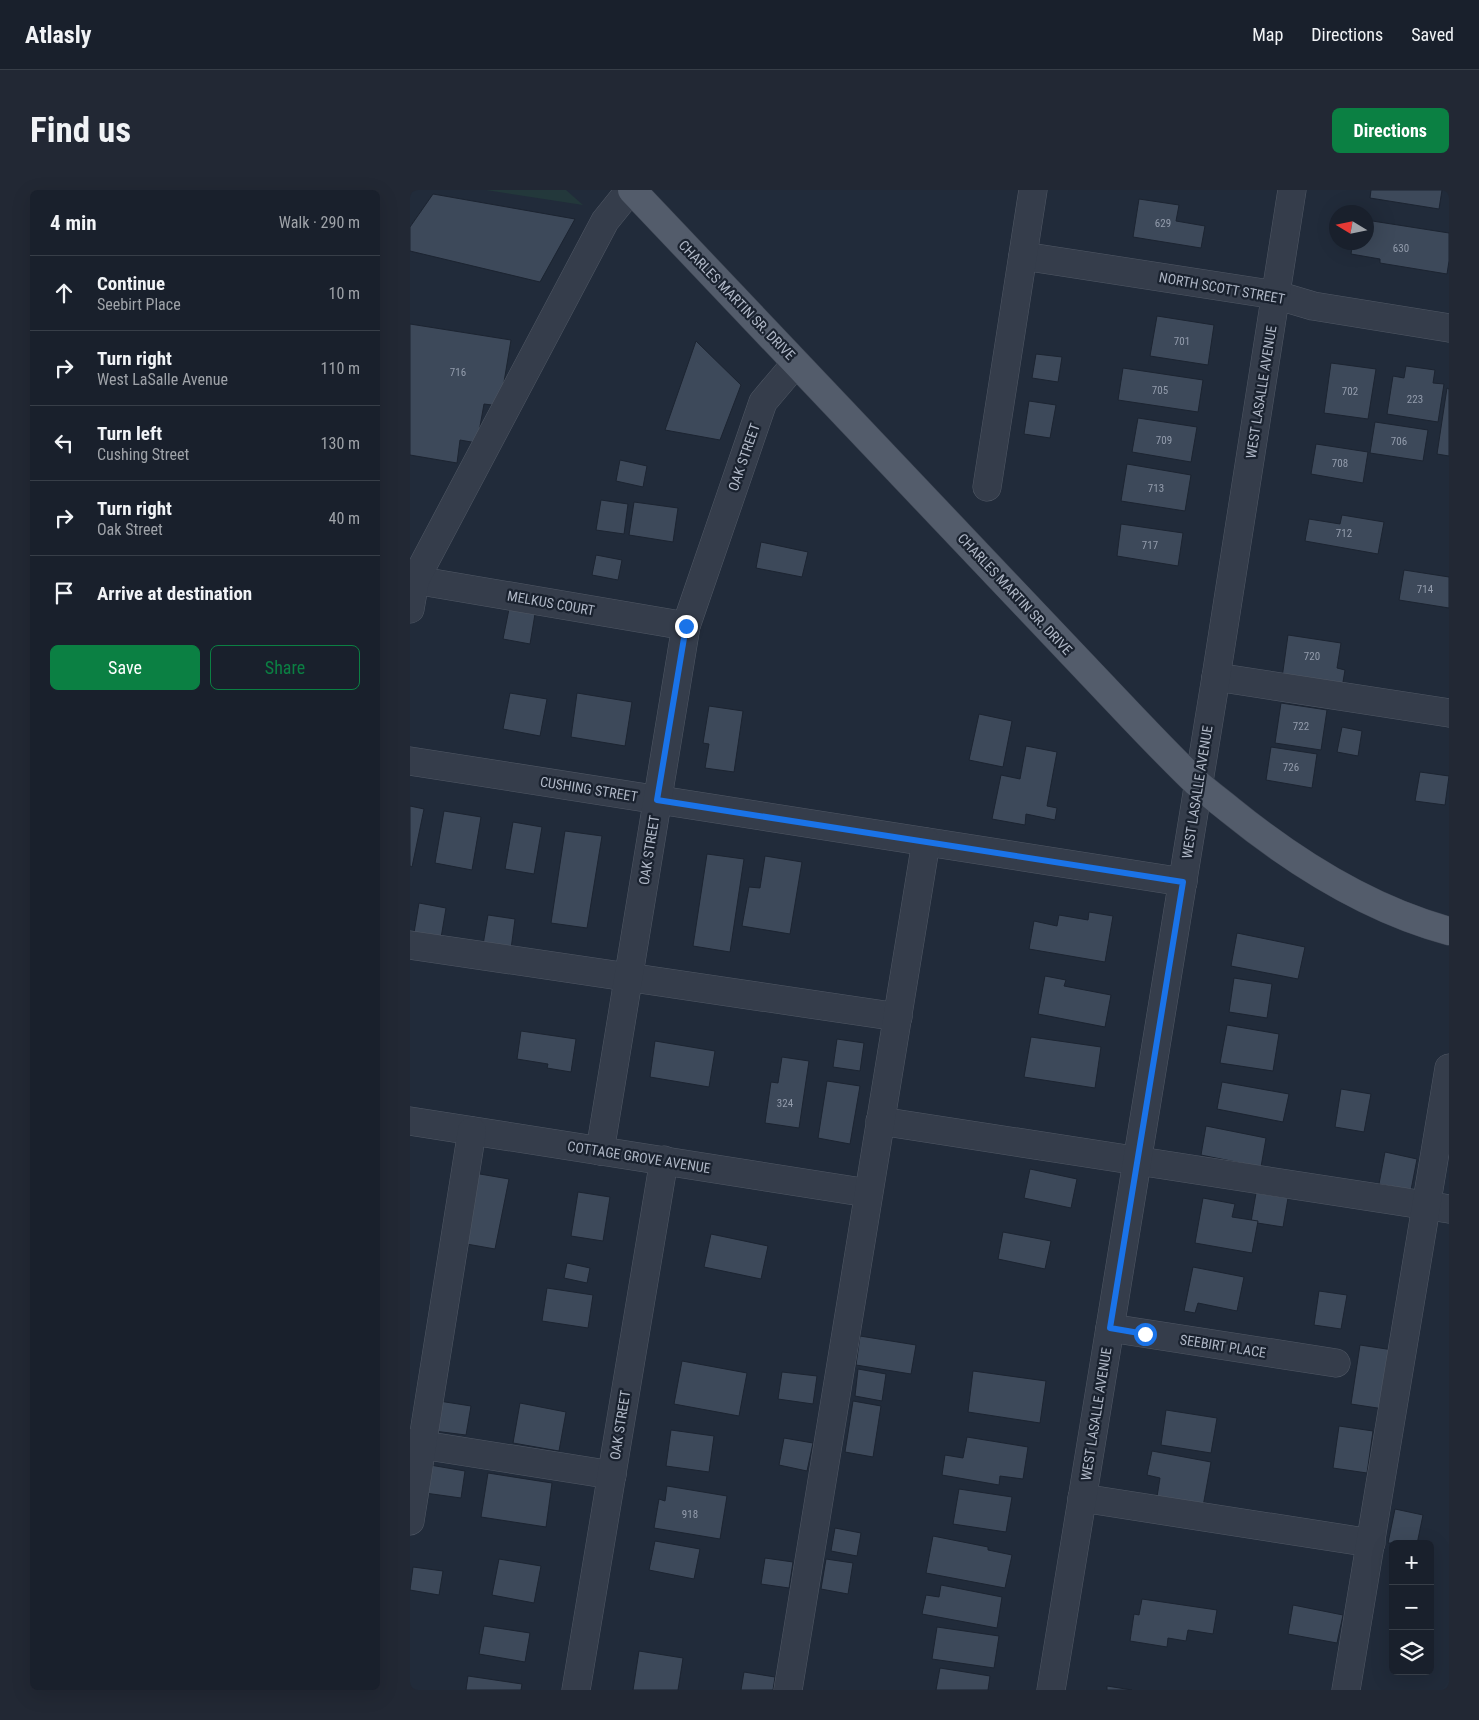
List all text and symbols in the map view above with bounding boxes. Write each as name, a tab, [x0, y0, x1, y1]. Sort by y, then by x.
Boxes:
text: Atlasly	[25, 21, 91, 49]
text: Map	[1252, 24, 1283, 45]
text: Directions	[1311, 24, 1383, 45]
text: Saved	[1411, 24, 1454, 45]
button: Directions	[1332, 108, 1449, 153]
text: Find us	[30, 110, 131, 151]
north arrow	[1329, 205, 1374, 250]
text: 4 min	[50, 211, 97, 235]
text: Walk · 290 m	[279, 213, 360, 232]
house number: 629	[1155, 217, 1171, 230]
street label: CHARLES MARTIN SR. DRIVE	[676, 237, 798, 363]
house number: 630	[1393, 242, 1409, 255]
street label: NORTH SCOTT STREET	[1158, 269, 1286, 307]
text: Continue	[97, 272, 165, 295]
icon: ahead	[50, 279, 78, 307]
text: 10 m	[328, 284, 360, 303]
text: Seebirt Place	[97, 295, 181, 314]
street label: WEST LASALLE AVENUE	[1243, 324, 1279, 460]
house number: 701	[1174, 335, 1190, 348]
text: Turn right	[97, 347, 172, 370]
icon: right	[50, 354, 78, 382]
text: 110 m	[321, 359, 360, 378]
house number: 716	[450, 366, 466, 379]
text: West LaSalle Avenue	[97, 370, 228, 389]
house number: 705	[1152, 384, 1168, 397]
house number: 702	[1342, 385, 1358, 398]
house number: 223	[1407, 393, 1423, 406]
street label: OAK STREET	[725, 421, 763, 493]
text: Turn left	[97, 422, 162, 445]
icon: left	[50, 429, 78, 457]
text: 130 m	[321, 434, 360, 453]
house number: 709	[1156, 434, 1172, 447]
house number: 706	[1391, 435, 1407, 448]
text: Cushing Street	[97, 445, 189, 464]
house number: 708	[1332, 457, 1348, 470]
house number: 713	[1148, 482, 1164, 495]
text: Turn right	[97, 497, 172, 520]
icon: right	[50, 504, 78, 532]
text: 40 m	[328, 509, 360, 528]
text: Oak Street	[97, 520, 163, 539]
house number: 712	[1336, 527, 1352, 540]
street label: CHARLES MARTIN SR. DRIVE	[955, 530, 1075, 658]
house number: 717	[1142, 539, 1158, 552]
icon: arrive	[50, 579, 78, 607]
text: Arrive at destination	[97, 582, 252, 605]
house number: 714	[1417, 583, 1434, 596]
street label: MELKUS COURT	[506, 587, 596, 619]
route end	[675, 615, 698, 638]
button: Save	[50, 645, 200, 690]
button: Share	[210, 645, 360, 690]
house number: 720	[1304, 650, 1320, 663]
house number: 722	[1293, 720, 1309, 733]
street label: WEST LASALLE AVENUE	[1179, 724, 1215, 860]
house number: 726	[1283, 761, 1299, 774]
street label: CUSHING STREET	[539, 773, 639, 805]
street label: OAK STREET	[636, 814, 662, 886]
house number: 324	[777, 1097, 794, 1110]
street label: COTTAGE GROVE AVENUE	[566, 1138, 712, 1176]
route start	[1134, 1323, 1157, 1346]
street label: SEEBIRT PLACE	[1179, 1331, 1267, 1361]
street label: WEST LASALLE AVENUE	[1078, 1346, 1114, 1482]
street label: OAK STREET	[607, 1389, 633, 1461]
house number: 918	[682, 1508, 698, 1521]
map controls	[1389, 1540, 1434, 1675]
button: +	[1389, 1540, 1434, 1585]
button: −	[1389, 1585, 1434, 1630]
button: layers	[1389, 1630, 1434, 1675]

